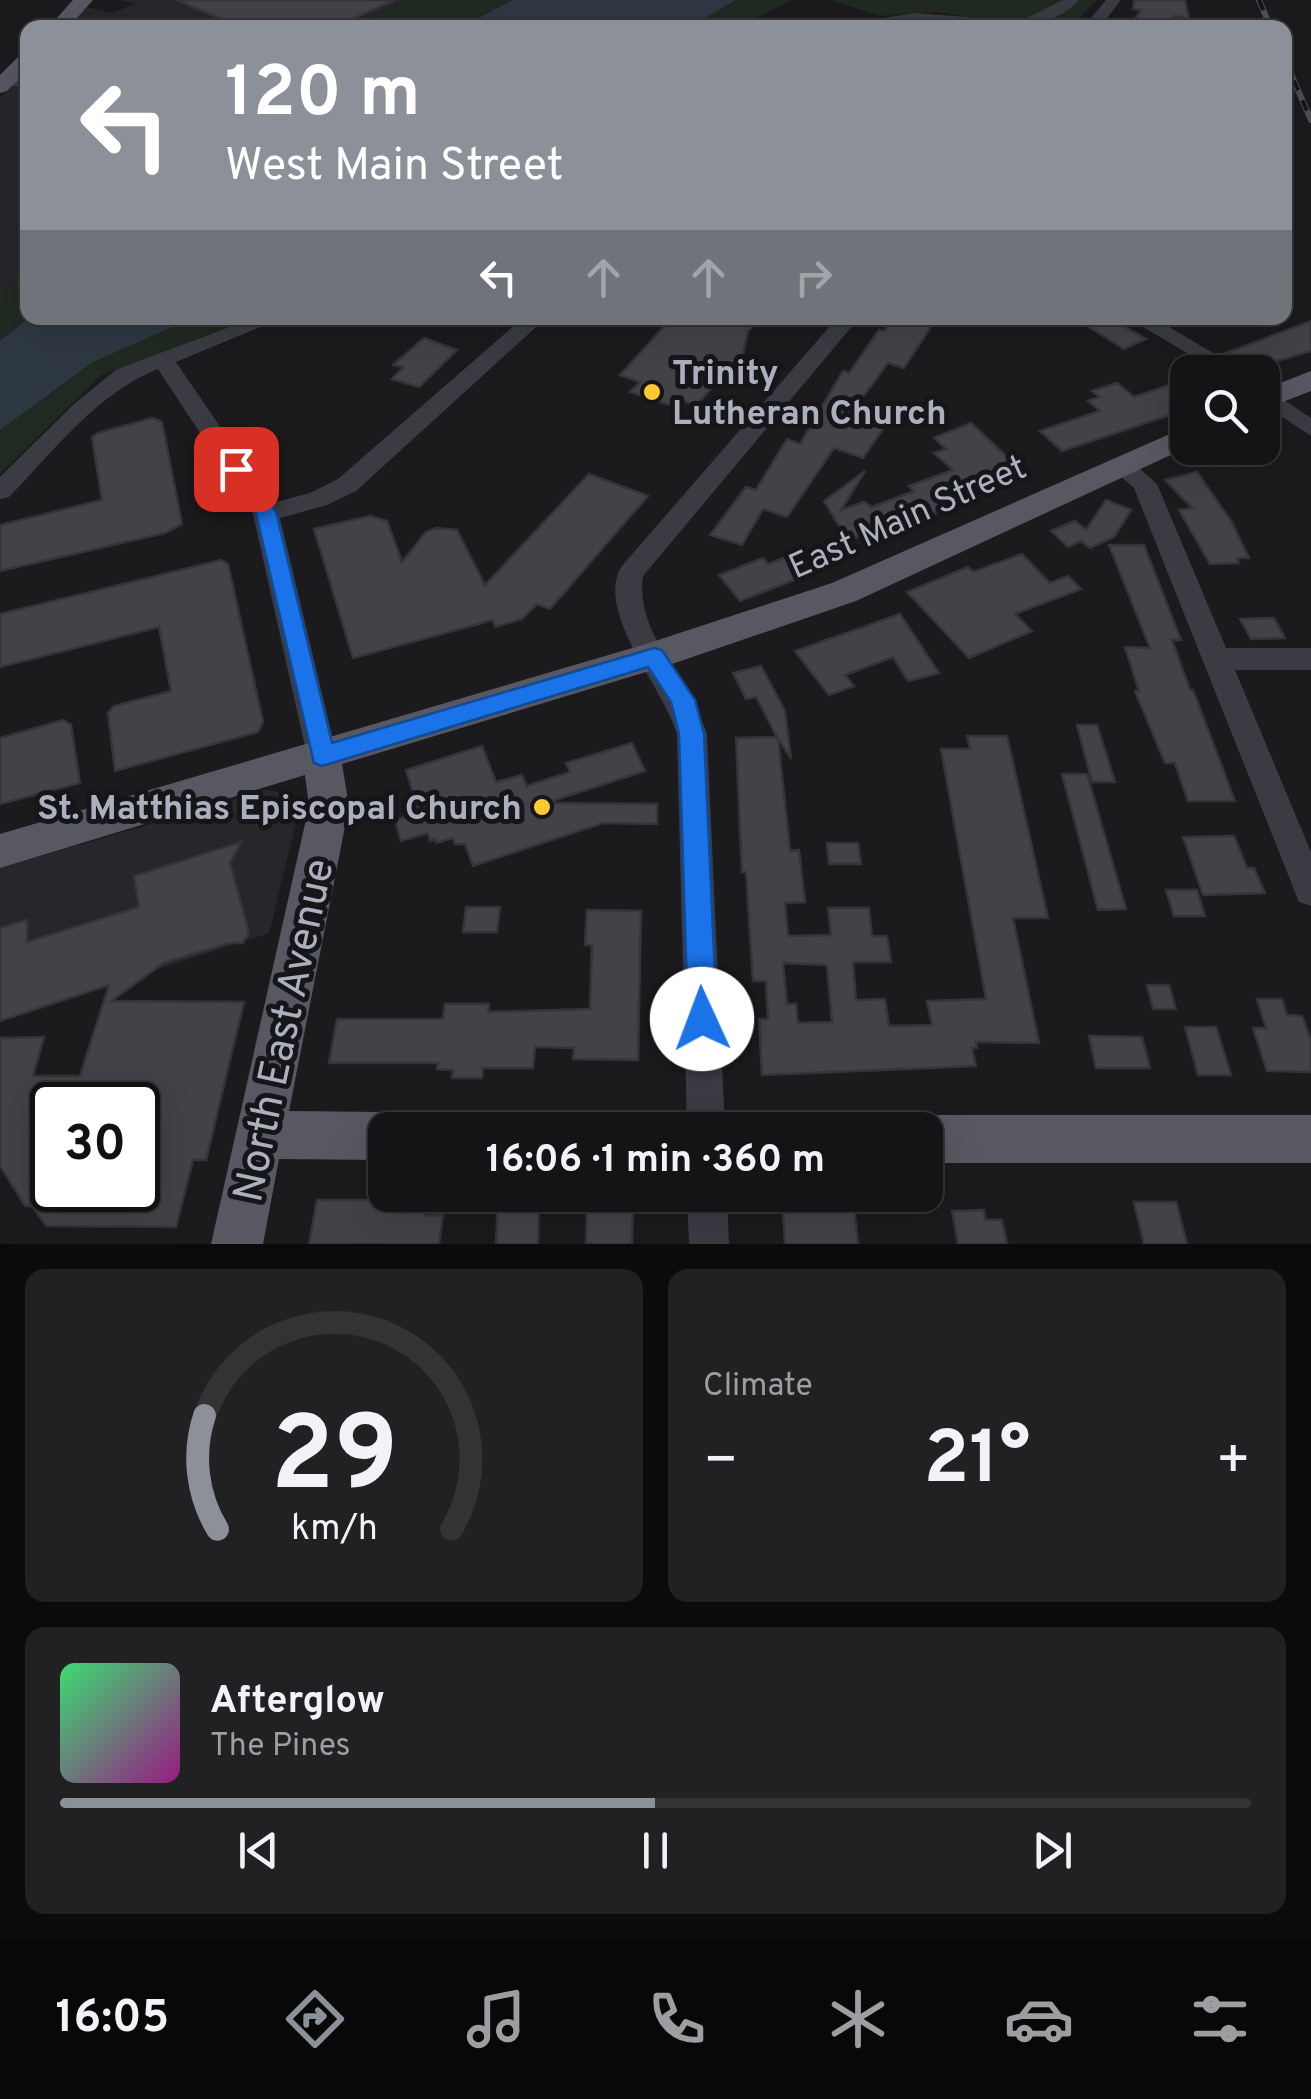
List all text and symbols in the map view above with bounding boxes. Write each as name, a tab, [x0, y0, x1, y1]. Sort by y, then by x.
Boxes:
text: 120 m	[225, 52, 421, 141]
icon: left	[60, 60, 190, 190]
text: West Main Street	[225, 139, 564, 196]
icon: left	[471, 250, 526, 305]
icon: ahead	[576, 250, 631, 305]
icon: ahead	[681, 250, 736, 305]
icon: right	[786, 250, 841, 305]
place label: Trinity Lutheran Church	[672, 353, 947, 437]
map controls	[1170, 355, 1280, 465]
button: search	[1170, 355, 1280, 465]
marker: Trinity Lutheran Church	[641, 381, 663, 403]
pin	[194, 427, 279, 512]
icon: arrive	[209, 442, 264, 497]
street label: East Main Street	[783, 447, 1034, 591]
place label: St. Matthias Episcopal Church	[37, 788, 522, 832]
marker: St. Matthias Episcopal Church	[531, 796, 553, 818]
street label: North East Avenue	[224, 855, 349, 1207]
position arrow	[650, 967, 754, 1071]
speed limit sign: 30	[30, 1082, 160, 1212]
text: 16:06 · 1 min · 360 m	[486, 1137, 825, 1186]
text: Climate	[703, 1367, 813, 1407]
text: 29	[270, 1395, 398, 1527]
text: 21°	[923, 1415, 1031, 1510]
text: −	[703, 1428, 738, 1498]
text: +	[1216, 1428, 1251, 1498]
text: km/h	[291, 1507, 377, 1553]
text: Afterglow	[210, 1678, 385, 1727]
text: The Pines	[210, 1727, 351, 1767]
icon: previous	[231, 1823, 286, 1878]
icon: pause	[628, 1823, 683, 1878]
icon: next	[1025, 1823, 1080, 1878]
icon: directions	[280, 1984, 350, 2054]
icon: music	[461, 1984, 531, 2054]
icon: phone	[642, 1984, 712, 2054]
icon: climate	[823, 1984, 893, 2054]
icon: car	[1004, 1984, 1074, 2054]
icon: filters	[1185, 1984, 1255, 2054]
text: 16:05	[56, 1991, 169, 2048]

